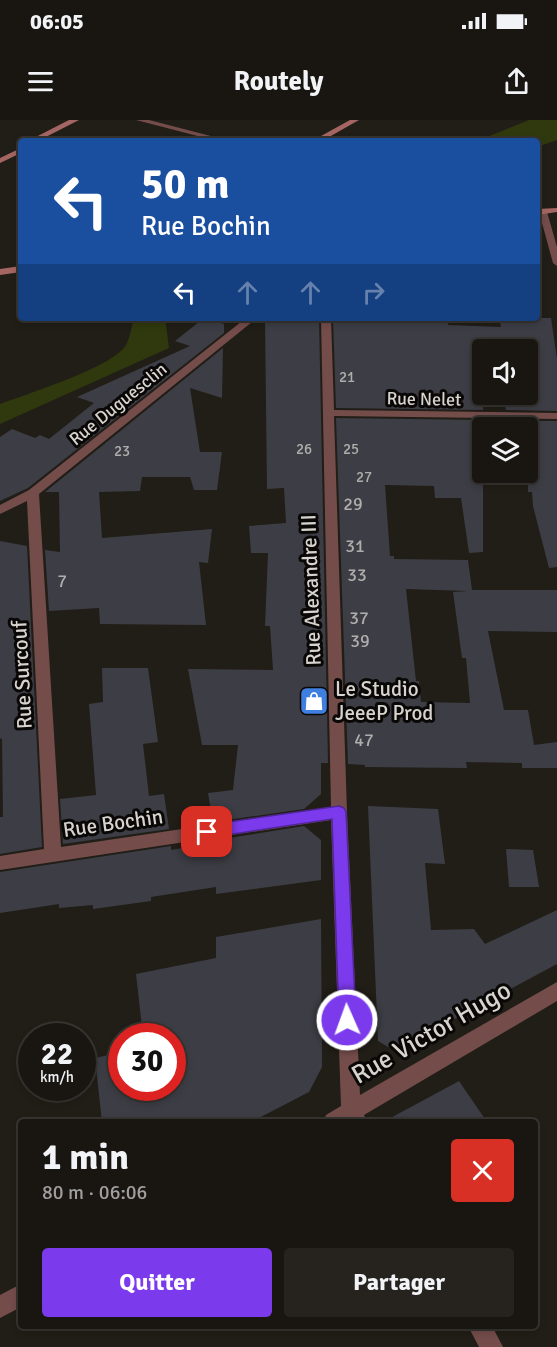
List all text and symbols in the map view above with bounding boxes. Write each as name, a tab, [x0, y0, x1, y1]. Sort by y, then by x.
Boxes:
text: 06:05	[30, 8, 84, 35]
icon: menu	[24, 65, 57, 98]
text: Routely	[234, 65, 323, 98]
icon: share	[500, 65, 533, 98]
text: 50 m	[141, 159, 230, 210]
icon: left	[42, 162, 120, 240]
text: Rue Bochin	[141, 210, 271, 243]
icon: left	[168, 276, 201, 309]
icon: ahead	[231, 276, 264, 309]
icon: ahead	[294, 276, 327, 309]
icon: right	[357, 276, 390, 309]
map controls	[472, 339, 538, 483]
button: sound	[472, 339, 538, 405]
street label: Rue Duguesclin	[65, 358, 171, 450]
house number: 21	[339, 368, 355, 386]
street label: Rue Nelet	[386, 387, 462, 411]
button: layers	[472, 417, 538, 483]
house number: 26	[296, 440, 312, 458]
house number: 25	[343, 440, 359, 458]
house number: 23	[114, 442, 130, 460]
house number: 27	[356, 468, 372, 486]
house number: 29	[343, 493, 363, 515]
street label: Rue Alexandre III	[295, 514, 327, 666]
house number: 31	[345, 535, 365, 557]
house number: 33	[347, 564, 367, 586]
house number: 7	[57, 570, 67, 592]
house number: 37	[349, 607, 369, 629]
street label: Rue Surcouf	[6, 619, 38, 730]
house number: 39	[350, 630, 370, 652]
place label: Le Studio JeeeP Prod	[335, 676, 433, 726]
shop icon: Le Studio JeeeP Prod	[298, 685, 330, 717]
house number: 47	[354, 729, 374, 751]
street label: Rue Bochin	[61, 803, 165, 843]
pin	[181, 806, 232, 857]
icon: arrive	[190, 815, 223, 848]
street label: Rue Victor Hugo	[346, 974, 517, 1091]
position arrow	[315, 988, 379, 1052]
speed limit sign: 30	[108, 1023, 186, 1101]
text: 22	[41, 1036, 73, 1073]
text: km/h	[40, 1068, 74, 1086]
text: 1 min	[42, 1135, 129, 1180]
button: close	[451, 1139, 514, 1202]
text: 80 m · 06:06	[42, 1180, 147, 1205]
button: Quitter	[42, 1248, 272, 1317]
button: Partager	[284, 1248, 514, 1317]

